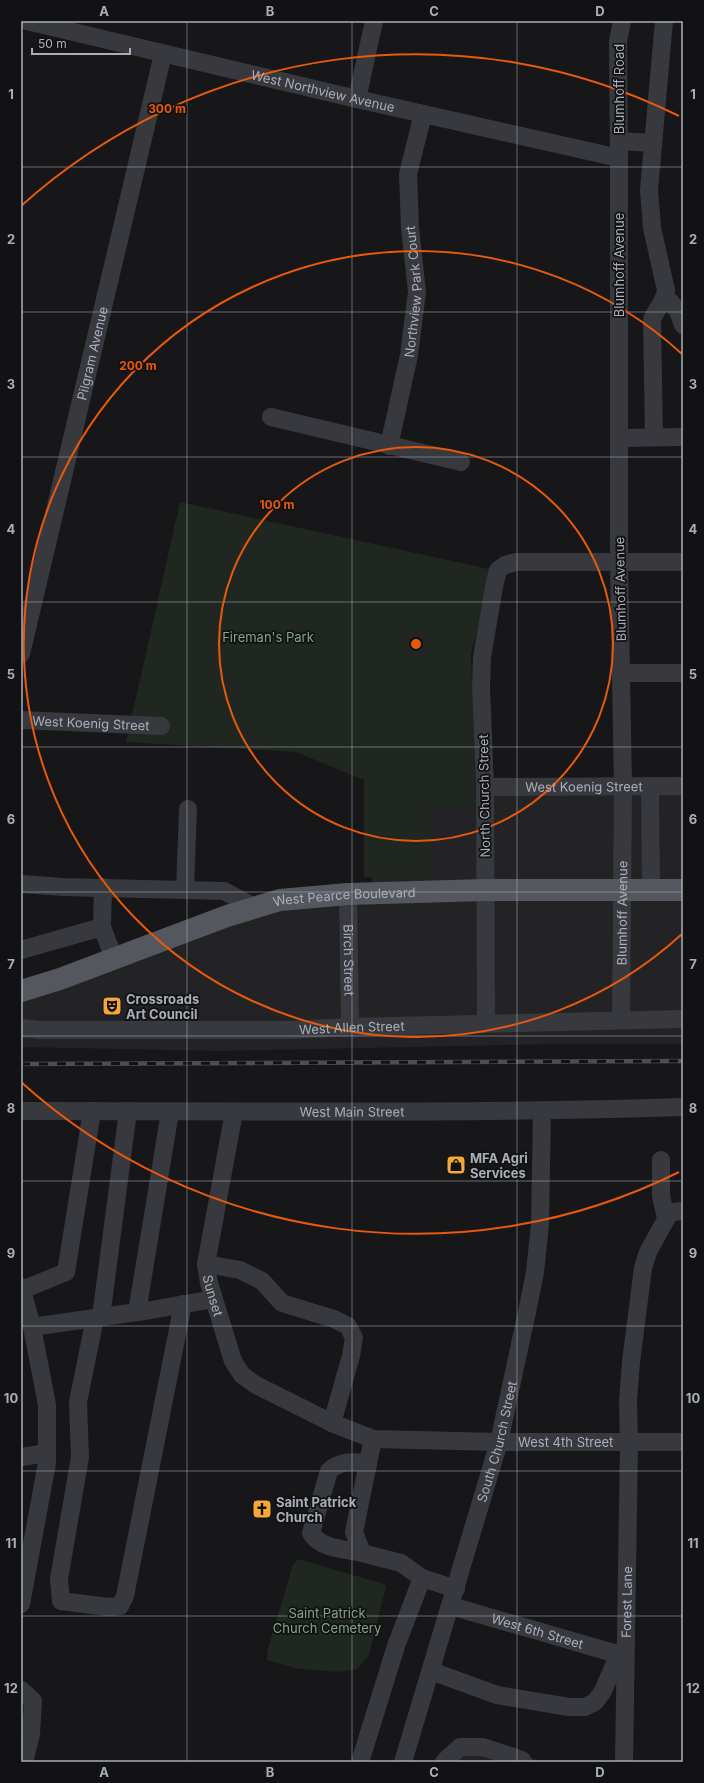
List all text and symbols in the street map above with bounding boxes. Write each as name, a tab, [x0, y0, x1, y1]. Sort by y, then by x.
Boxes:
text: A	[99, 3, 109, 19]
text: B	[266, 3, 275, 19]
text: C	[429, 3, 439, 19]
text: D	[595, 3, 605, 19]
scale bar	[32, 30, 130, 56]
text: 50 m	[38, 36, 67, 51]
street label: Blumhoff Road	[611, 44, 627, 134]
street label: West Northview Avenue	[250, 66, 396, 115]
text: 1	[8, 86, 14, 102]
text: 1	[690, 86, 696, 102]
text: 300 m	[148, 101, 186, 116]
street label: Blumhoff Avenue	[611, 213, 627, 317]
street label: Northview Park Court	[401, 226, 425, 358]
text: 2	[7, 231, 15, 247]
text: 2	[689, 231, 697, 247]
street label: Pilgram Avenue	[73, 305, 111, 402]
text: 200 m	[119, 358, 157, 373]
text: 3	[7, 376, 15, 392]
text: 3	[689, 376, 697, 392]
text: 100 m	[259, 497, 295, 512]
text: 4	[7, 521, 16, 537]
text: 4	[689, 521, 698, 537]
street label: Blumhoff Avenue	[611, 537, 629, 641]
park label: Fireman's Park	[222, 629, 314, 645]
centre of rings	[409, 637, 423, 651]
text: 5	[7, 666, 15, 682]
text: 5	[689, 666, 697, 682]
street label: West Koenig Street	[32, 712, 150, 734]
street label: North Church Street	[475, 734, 493, 858]
street label: West Koenig Street	[525, 778, 643, 795]
text: 6	[7, 811, 15, 827]
text: 6	[689, 811, 697, 827]
street label: Blumhoff Avenue	[613, 861, 630, 965]
street label: West Pearce Boulevard	[271, 884, 416, 910]
street label: Birch Street	[340, 924, 358, 996]
text: 7	[7, 956, 15, 972]
text: 7	[689, 956, 697, 972]
place label: Crossroads Art Council	[126, 991, 199, 1022]
theatre icon: Crossroads Art Council	[101, 995, 123, 1017]
street label: West Allen Street	[299, 1018, 405, 1037]
text: 8	[7, 1100, 15, 1116]
text: 8	[689, 1100, 697, 1116]
street label: West Main Street	[300, 1103, 404, 1120]
place label: MFA Agri Services	[470, 1150, 528, 1181]
shop icon: MFA Agri Services	[445, 1154, 467, 1176]
text: 9	[7, 1245, 15, 1261]
text: 9	[689, 1245, 697, 1261]
street label: Sunset	[200, 1274, 227, 1318]
street label: South Church Street	[473, 1380, 520, 1504]
text: 10	[4, 1390, 18, 1406]
text: 10	[686, 1390, 700, 1406]
street label: West 4th Street	[518, 1434, 613, 1450]
place label: Saint Patrick Church	[276, 1494, 357, 1525]
church icon: Saint Patrick Church	[251, 1498, 273, 1520]
text: 11	[5, 1535, 17, 1551]
text: 11	[687, 1535, 699, 1551]
street label: Forest Lane	[618, 1566, 635, 1638]
park label: Saint Patrick Church Cemetery	[273, 1605, 381, 1636]
street label: West 6th Street	[490, 1610, 585, 1652]
text: 12	[4, 1680, 18, 1696]
text: 12	[686, 1680, 700, 1696]
text: A	[99, 1764, 109, 1780]
text: B	[266, 1764, 275, 1780]
text: C	[429, 1764, 439, 1780]
text: D	[595, 1764, 605, 1780]

